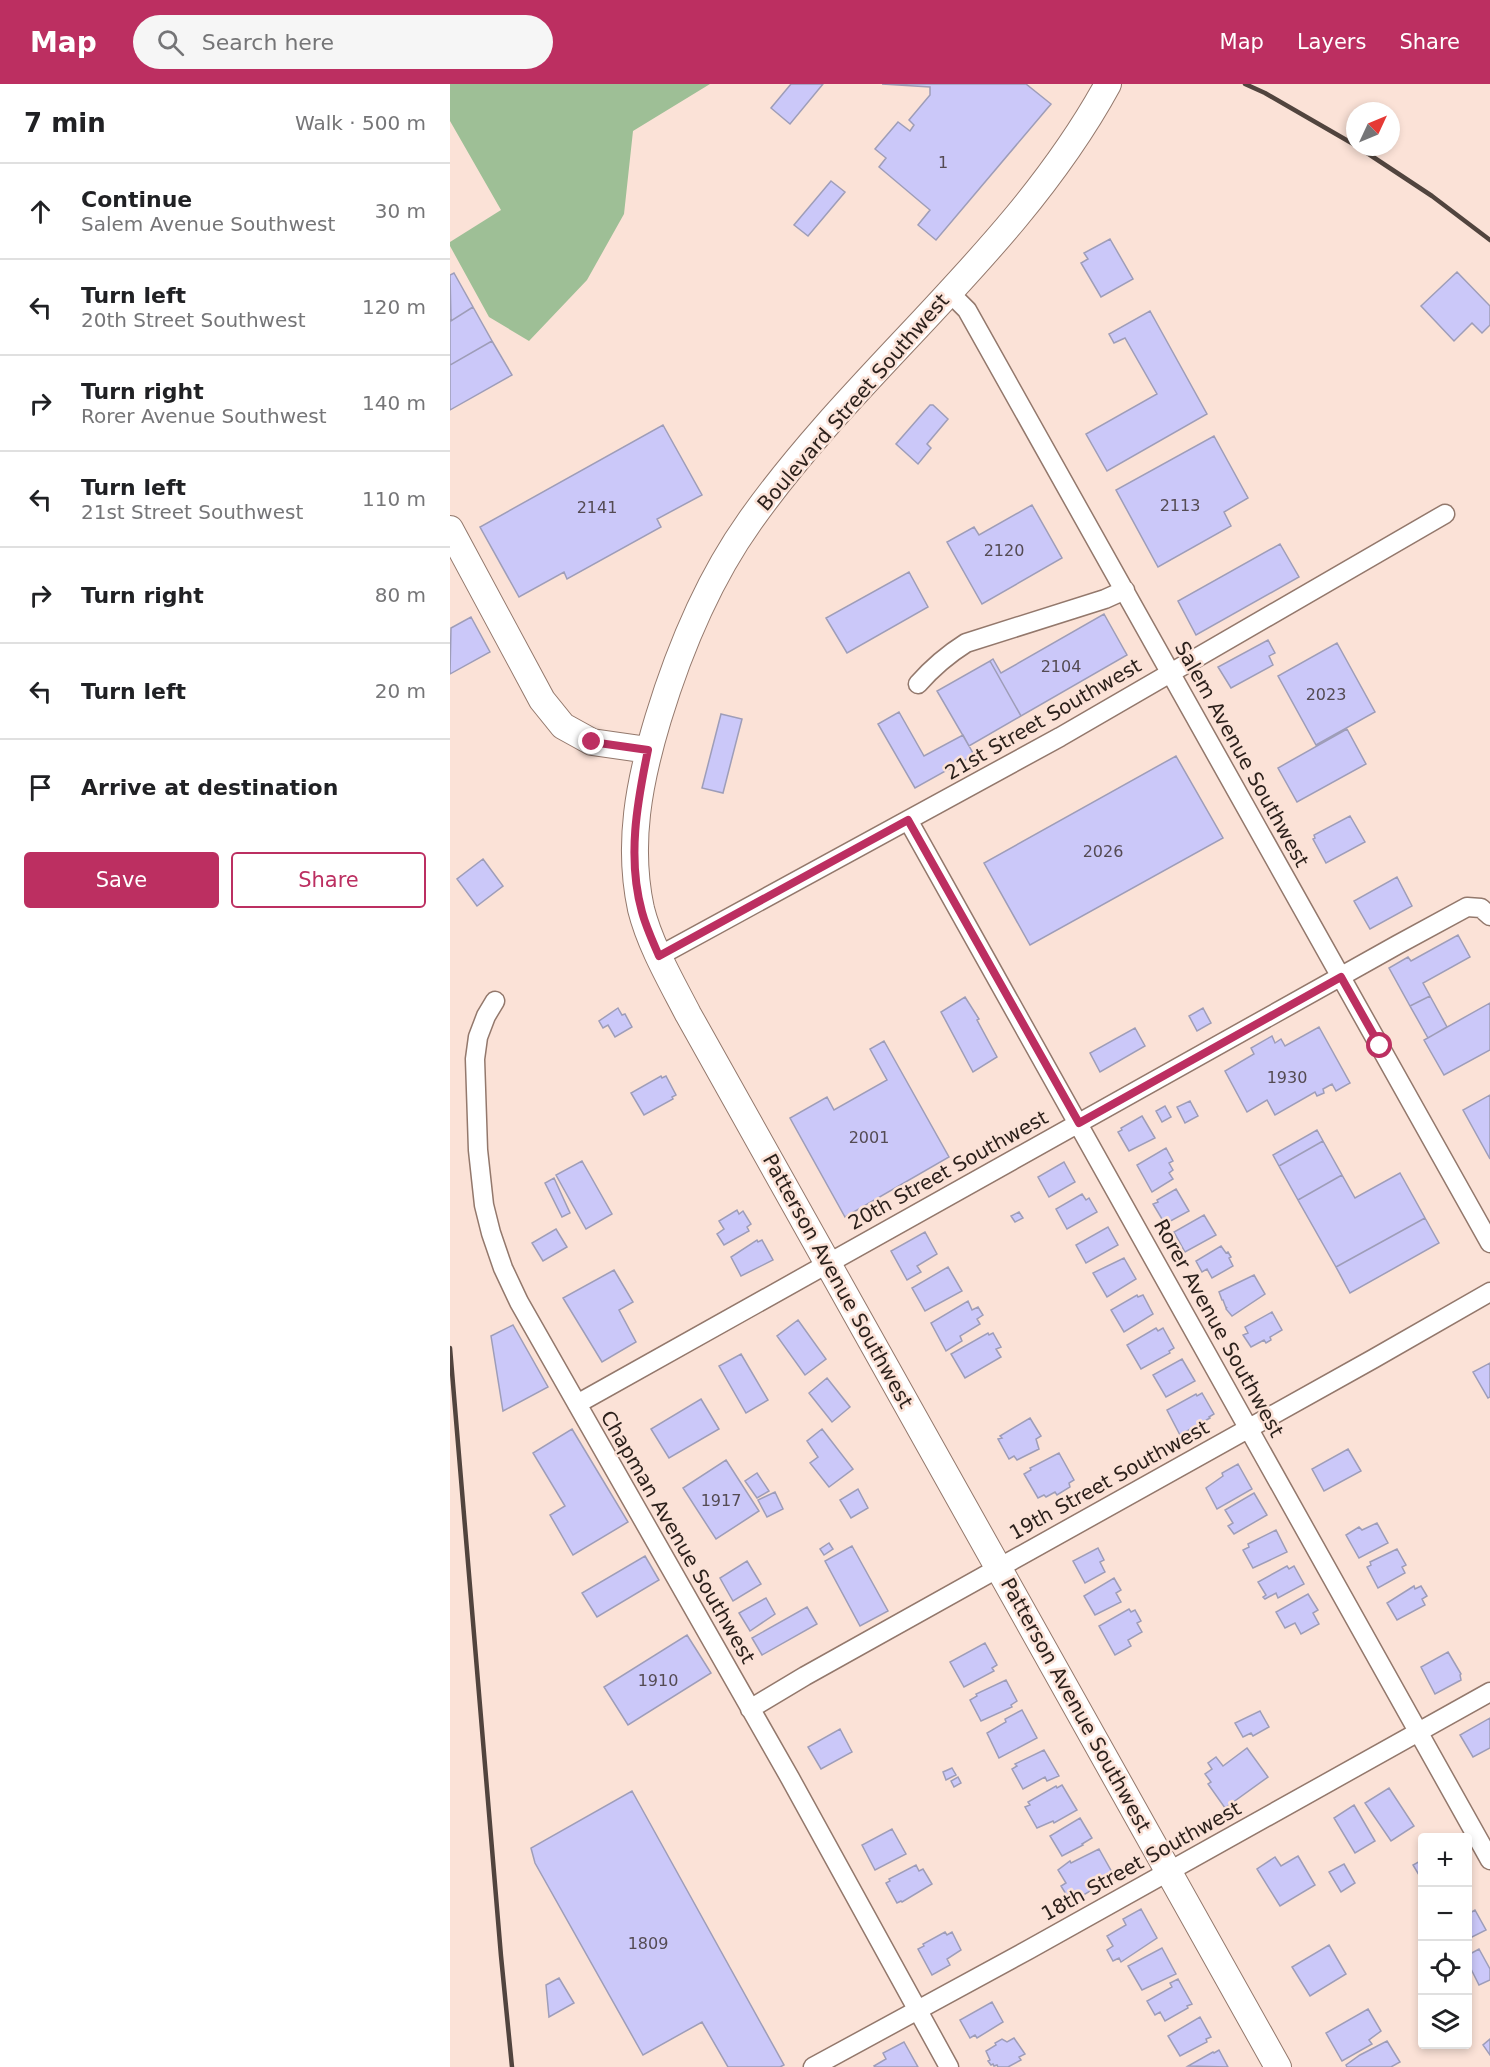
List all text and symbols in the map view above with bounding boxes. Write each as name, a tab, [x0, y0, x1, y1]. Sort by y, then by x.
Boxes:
search box	[133, 15, 553, 69]
text: Map	[30, 26, 97, 59]
icon: search	[154, 26, 187, 59]
text: Search here	[202, 30, 334, 55]
text: Map	[1220, 30, 1264, 54]
text: Layers	[1297, 30, 1366, 54]
text: Share	[1399, 30, 1460, 54]
north arrow	[1346, 102, 1400, 156]
text: 7 min	[24, 108, 106, 138]
text: Walk · 500 m	[295, 111, 426, 135]
house number: 1	[938, 153, 948, 172]
text: Continue	[81, 187, 192, 212]
icon: ahead	[24, 195, 57, 228]
text: 30 m	[375, 199, 426, 223]
text: Salem Avenue Southwest	[81, 212, 335, 236]
text: Turn left	[81, 283, 186, 308]
street label: Boulevard Street Southwest	[752, 288, 954, 515]
icon: left	[24, 291, 57, 324]
text: 120 m	[362, 295, 426, 319]
text: 20th Street Southwest	[81, 308, 306, 332]
text: Turn right	[81, 379, 204, 404]
icon: right	[24, 387, 57, 420]
text: 140 m	[362, 391, 426, 415]
text: Rorer Avenue Southwest	[81, 404, 327, 428]
text: Turn left	[81, 475, 186, 500]
icon: left	[24, 483, 57, 516]
text: 110 m	[362, 487, 426, 511]
house number: 2113	[1160, 496, 1200, 515]
house number: 2141	[577, 498, 617, 517]
text: 21st Street Southwest	[81, 500, 303, 524]
house number: 2120	[984, 541, 1024, 560]
icon: right	[24, 579, 57, 612]
text: Turn right	[81, 583, 204, 608]
text: 80 m	[375, 583, 426, 607]
street label: Salem Avenue Southwest	[1170, 637, 1314, 871]
street label: 21st Street Southwest	[941, 653, 1145, 785]
house number: 2104	[1041, 657, 1081, 676]
icon: left	[24, 675, 57, 708]
text: Turn left	[81, 679, 186, 704]
text: 20 m	[375, 679, 426, 703]
house number: 2023	[1306, 685, 1346, 704]
route end	[578, 728, 604, 754]
icon: arrive	[24, 771, 57, 804]
text: Arrive at destination	[81, 775, 338, 800]
house number: 2026	[1083, 842, 1123, 861]
button: Save	[24, 852, 219, 908]
button: Share	[231, 852, 426, 908]
route start	[1366, 1032, 1392, 1058]
house number: 1930	[1267, 1068, 1307, 1087]
street label: 20th Street Southwest	[844, 1105, 1052, 1235]
house number: 2001	[849, 1128, 889, 1147]
street label: Patterson Avenue Southwest	[758, 1150, 918, 1412]
street label: Rorer Avenue Southwest	[1149, 1215, 1289, 1441]
street label: Chapman Avenue Southwest	[596, 1406, 760, 1668]
street label: 19th Street Southwest	[1005, 1415, 1213, 1545]
house number: 1917	[701, 1491, 741, 1510]
street label: Patterson Avenue Southwest	[996, 1574, 1156, 1836]
house number: 1910	[638, 1671, 678, 1690]
street label: 18th Street Southwest	[1037, 1796, 1245, 1926]
map controls	[1418, 1833, 1472, 2049]
button: +	[1418, 1833, 1472, 1887]
button: −	[1418, 1887, 1472, 1941]
house number: 1809	[628, 1934, 668, 1953]
button: locate	[1418, 1941, 1472, 1995]
button: layers	[1418, 1995, 1472, 2049]

